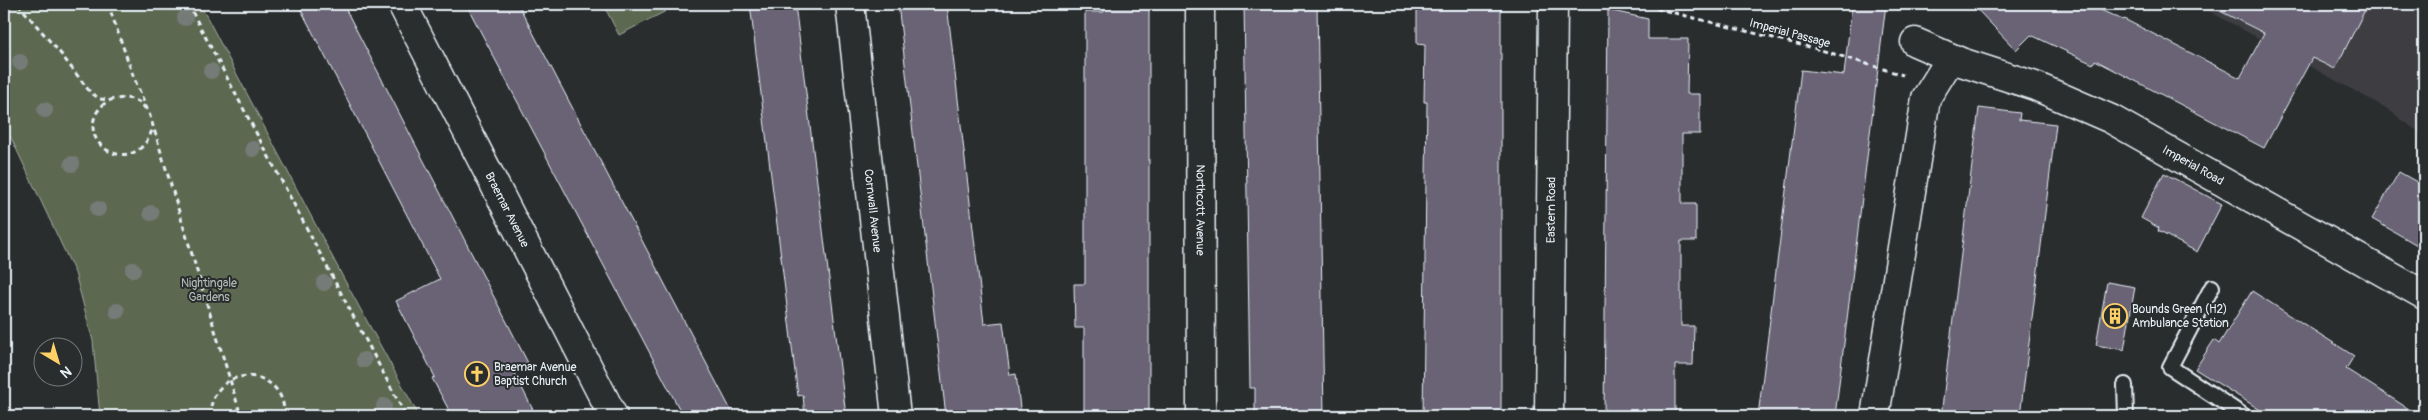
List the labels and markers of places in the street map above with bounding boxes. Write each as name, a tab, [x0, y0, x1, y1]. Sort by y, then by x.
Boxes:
place label: Bounds Green (H2) Ambulance Station	[2132, 302, 2229, 331]
building icon: Bounds Green (H2) Ambulance Station	[2102, 303, 2128, 329]
place label: Braemar Avenue Baptist Church	[494, 360, 577, 389]
church icon: Braemar Avenue Baptist Church	[464, 361, 490, 387]

